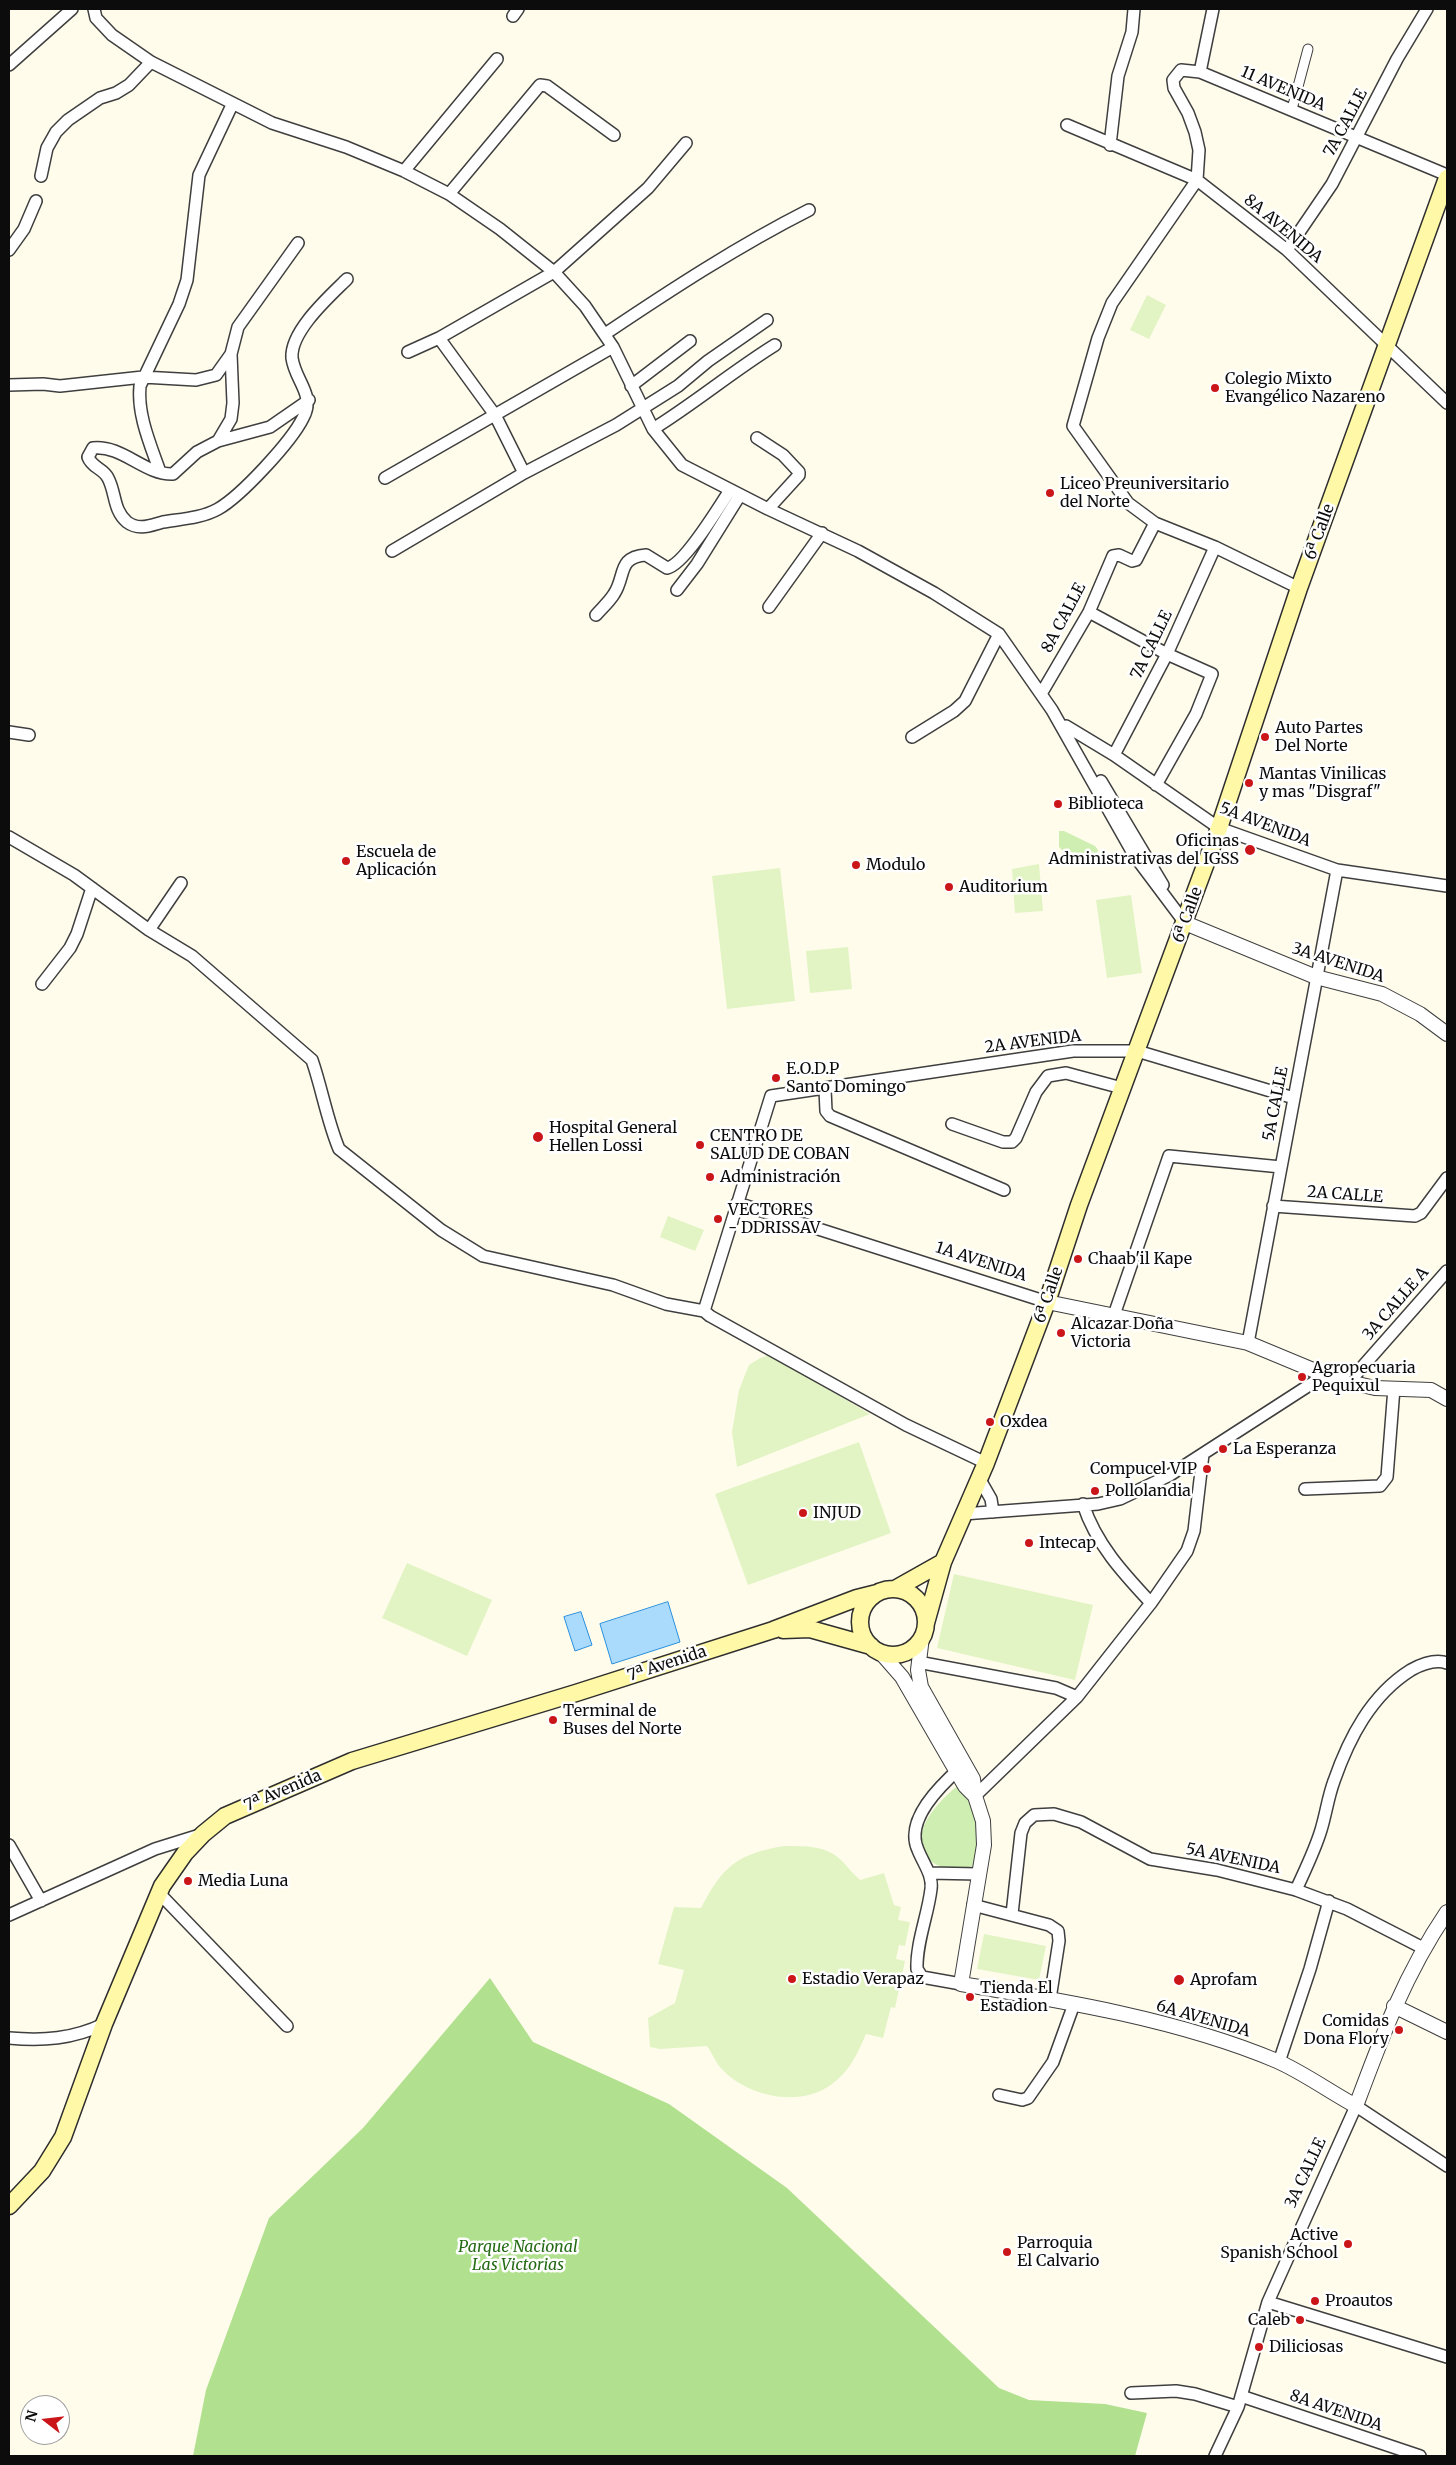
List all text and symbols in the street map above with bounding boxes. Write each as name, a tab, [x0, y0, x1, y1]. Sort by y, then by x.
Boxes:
street label: 11 AVENIDA	[1238, 63, 1328, 115]
street label: 7A CALLE	[1320, 86, 1372, 160]
street label: 8A AVENIDA	[1240, 191, 1326, 267]
place label: Colegio Mixto Evangélico Nazareno	[1225, 369, 1385, 407]
marker: Colegio Mixto Evangélico Nazareno	[1209, 382, 1221, 394]
place label: Liceo Preuniversitario del Norte	[1060, 474, 1229, 512]
marker: Liceo Preuniversitario del Norte	[1044, 487, 1056, 499]
street label: 6ª Calle	[1301, 501, 1339, 563]
street label: 8A CALLE	[1038, 580, 1090, 656]
street label: 7A CALLE	[1127, 608, 1177, 682]
place label: Auto Partes Del Norte	[1275, 718, 1363, 756]
marker: Auto Partes Del Norte	[1259, 731, 1271, 743]
place label: Mantas Vinilicas y mas "Disgraf"	[1259, 764, 1386, 802]
marker: Mantas Vinilicas y mas "Disgraf"	[1243, 777, 1255, 789]
place label: Biblioteca	[1068, 794, 1144, 814]
marker: Biblioteca	[1052, 798, 1064, 810]
street label: 5A AVENIDA	[1217, 799, 1313, 851]
place label: Oficinas Administrativas del IGSS	[1048, 831, 1239, 869]
place label: Escuela de Aplicación	[356, 842, 437, 880]
marker: Oficinas Administrativas del IGSS	[1243, 843, 1257, 857]
marker: Escuela de Aplicación	[340, 855, 352, 867]
place label: Modulo	[866, 855, 925, 875]
marker: Modulo	[850, 859, 862, 871]
place label: Auditorium	[959, 877, 1048, 897]
marker: Auditorium	[943, 881, 955, 893]
street label: 6ª Calle	[1169, 884, 1207, 946]
street label: 3A AVENIDA	[1289, 939, 1387, 987]
street label: 2A AVENIDA	[984, 1027, 1082, 1057]
place label: E.O.D.P Santo Domingo	[786, 1059, 906, 1097]
street label: 5A CALLE	[1259, 1065, 1293, 1143]
marker: E.O.D.P Santo Domingo	[770, 1072, 782, 1084]
place label: Hospital General Hellen Lossi	[549, 1118, 677, 1156]
place label: CENTRO DE SALUD DE COBAN	[710, 1126, 850, 1164]
marker: Hospital General Hellen Lossi	[531, 1130, 545, 1144]
marker: CENTRO DE SALUD DE COBAN	[694, 1139, 706, 1151]
place label: Administración	[720, 1167, 841, 1187]
marker: Administración	[704, 1171, 716, 1183]
street label: 2A CALLE	[1306, 1183, 1384, 1207]
place label: VECTORES - DDRISSAV	[728, 1200, 820, 1238]
marker: VECTORES - DDRISSAV	[712, 1213, 724, 1225]
street label: 1A AVENIDA	[933, 1238, 1029, 1286]
place label: Chaab'il Kape	[1088, 1249, 1192, 1269]
marker: Chaab'il Kape	[1072, 1253, 1084, 1265]
street label: 6ª Calle	[1030, 1264, 1068, 1326]
street label: 3A CALLE A	[1359, 1264, 1433, 1344]
place label: Alcazar Doña Victoria	[1071, 1314, 1174, 1352]
marker: Alcazar Doña Victoria	[1055, 1327, 1067, 1339]
place label: Agropecuaria Pequixul	[1312, 1358, 1416, 1396]
marker: Agropecuaria Pequixul	[1296, 1371, 1308, 1383]
place label: Oxdea	[1000, 1412, 1047, 1432]
marker: Oxdea	[984, 1416, 996, 1428]
place label: La Esperanza	[1233, 1439, 1336, 1459]
marker: La Esperanza	[1217, 1443, 1229, 1455]
place label: Compucel VIP	[1090, 1459, 1197, 1479]
marker: Compucel VIP	[1201, 1463, 1213, 1475]
place label: Pollolandia	[1105, 1481, 1191, 1501]
marker: Pollolandia	[1089, 1485, 1101, 1497]
place label: INJUD	[813, 1503, 861, 1523]
marker: INJUD	[797, 1507, 809, 1519]
place label: Intecap	[1039, 1533, 1096, 1553]
marker: Intecap	[1023, 1537, 1035, 1549]
street label: 7ª Avenida	[625, 1642, 709, 1686]
place label: Terminal de Buses del Norte	[563, 1701, 682, 1739]
marker: Terminal de Buses del Norte	[547, 1714, 559, 1726]
street label: 7ª Avenida	[242, 1766, 324, 1816]
street label: 5A AVENIDA	[1184, 1840, 1282, 1878]
place label: Media Luna	[198, 1871, 288, 1891]
marker: Media Luna	[182, 1875, 194, 1887]
place label: Estadio Verapaz	[802, 1969, 924, 1989]
place label: Aprofam	[1190, 1970, 1257, 1990]
marker: Estadio Verapaz	[786, 1973, 798, 1985]
marker: Aprofam	[1172, 1973, 1186, 1987]
place label: Tienda El Estadion	[980, 1978, 1053, 2016]
marker: Tienda El Estadion	[964, 1991, 976, 2003]
street label: 6A AVENIDA	[1154, 1996, 1252, 2042]
place label: Comidas Dona Flory	[1304, 2011, 1389, 2049]
marker: Comidas Dona Flory	[1393, 2024, 1405, 2036]
street label: 3A CALLE	[1281, 2135, 1331, 2211]
place label: Active Spanish School	[1220, 2225, 1338, 2263]
place label: Parroquia El Calvario	[1017, 2233, 1099, 2271]
park label: Parque Nacional Las Victorias	[458, 2237, 578, 2275]
marker: Active Spanish School	[1342, 2238, 1354, 2250]
marker: Parroquia El Calvario	[1001, 2246, 1013, 2258]
place label: Proautos	[1325, 2291, 1393, 2311]
marker: Proautos	[1309, 2295, 1321, 2307]
place label: Caleb	[1248, 2310, 1290, 2330]
marker: Caleb	[1294, 2314, 1306, 2326]
place label: Diliciosas	[1269, 2337, 1343, 2357]
marker: Diliciosas	[1253, 2341, 1265, 2353]
street label: 8A AVENIDA	[1287, 2386, 1385, 2436]
north arrow	[20, 2395, 70, 2445]
text: N	[21, 2408, 42, 2424]

